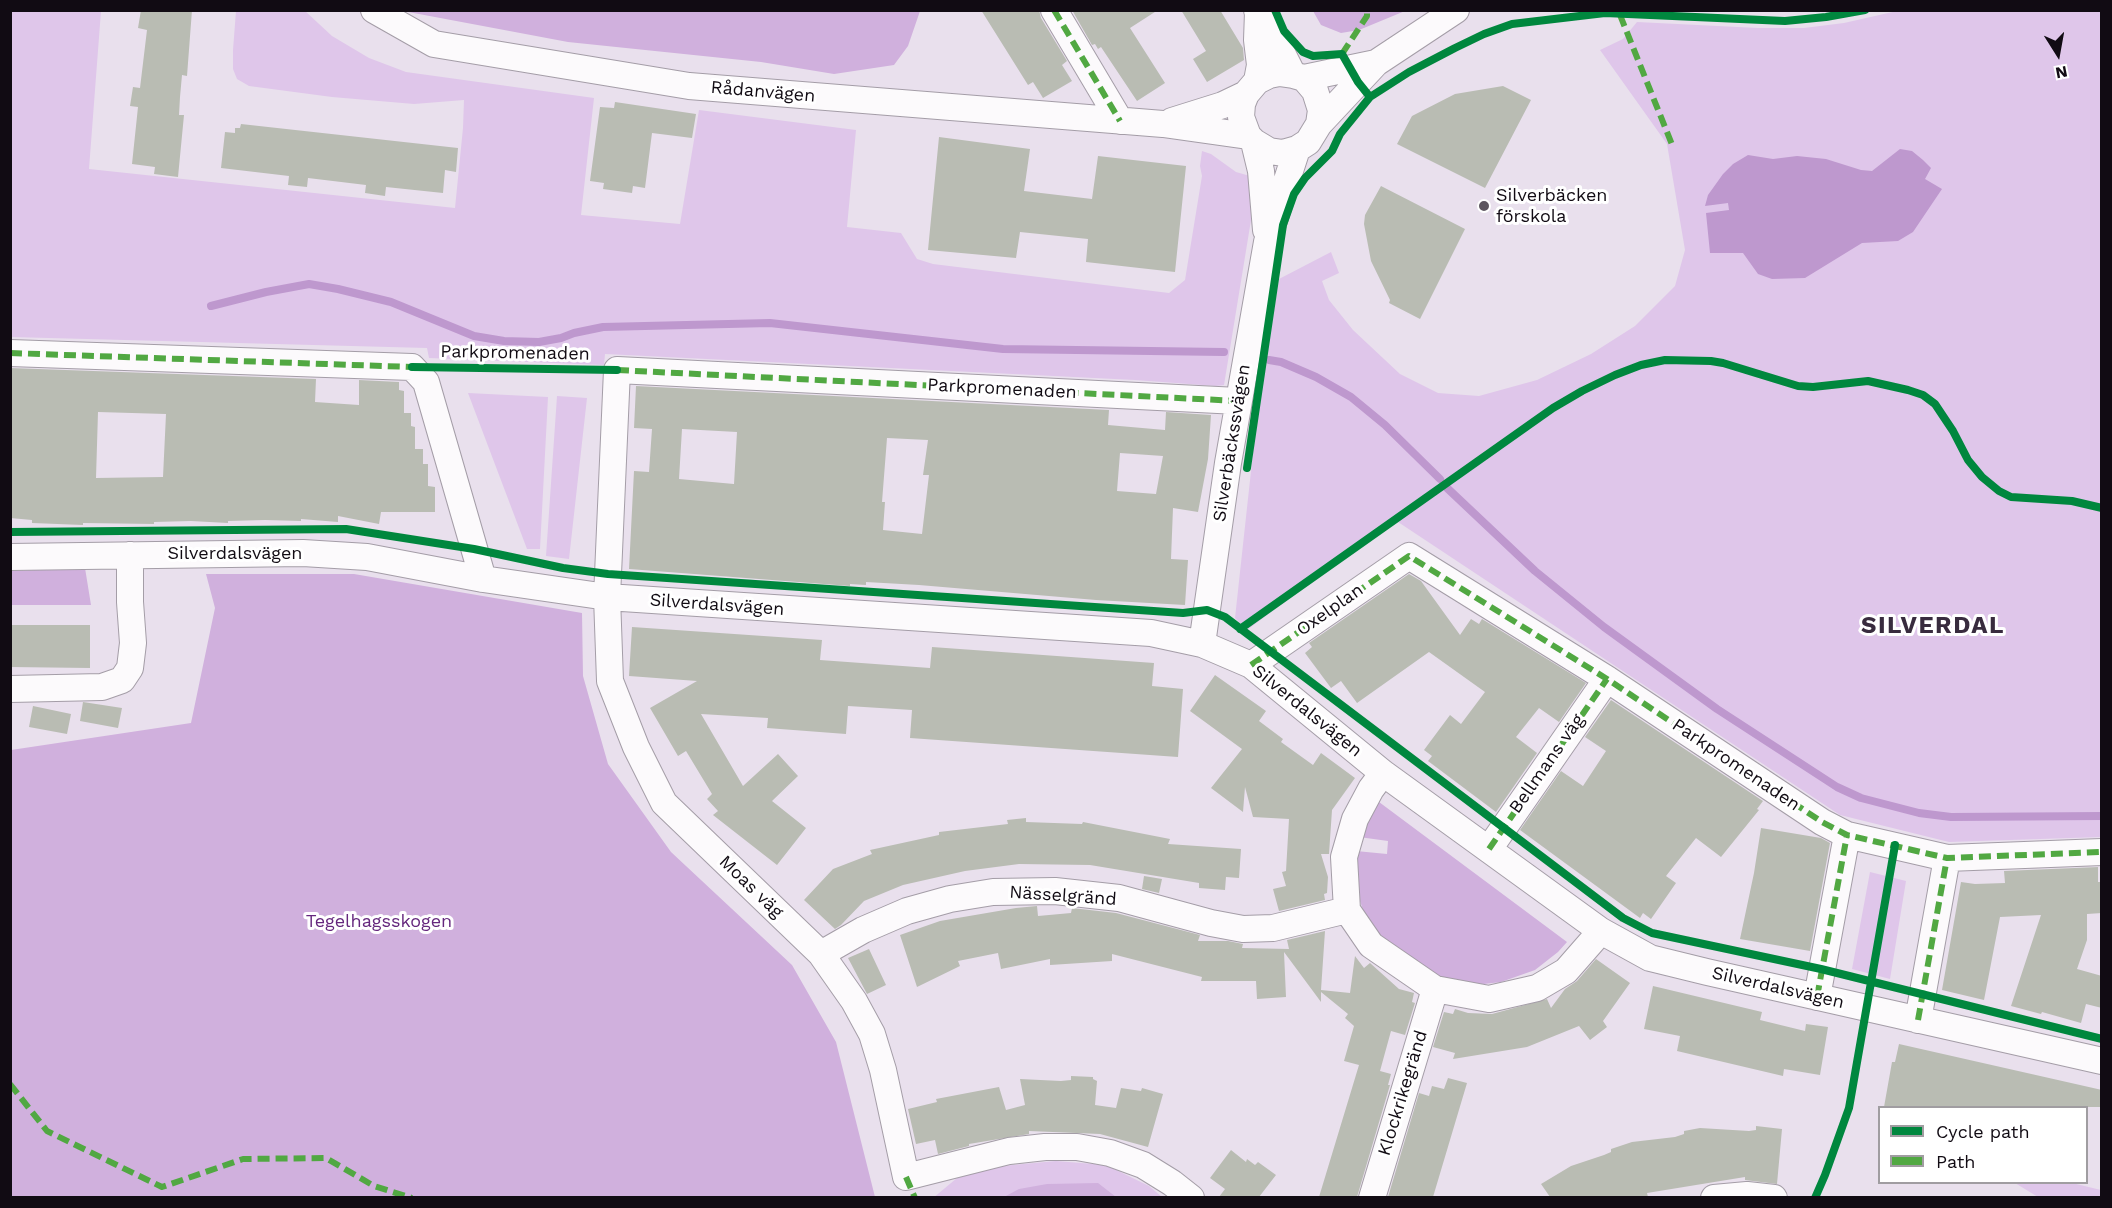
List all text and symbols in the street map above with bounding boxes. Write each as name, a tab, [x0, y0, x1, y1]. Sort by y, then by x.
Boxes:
north arrow	[2028, 24, 2088, 84]
text: N	[2054, 62, 2069, 83]
street label: Rådanvägen	[710, 77, 816, 107]
place label: Silverbäcken förskola	[1496, 185, 1607, 228]
marker: Silverbäcken förskola	[1477, 199, 1491, 213]
street label: Parkpromenaden	[440, 341, 590, 365]
street label: Silverbäckssvägen	[1209, 363, 1255, 523]
street label: Parkpromenaden	[927, 374, 1077, 404]
street label: Silverdalsvägen	[168, 543, 302, 565]
street label: Oxelplan	[1293, 579, 1367, 641]
street label: Silverdalsvägen	[649, 590, 785, 620]
district label: SILVERDAL	[1861, 612, 2005, 640]
street label: Silverdalsvägen	[1248, 660, 1366, 762]
street label: Bellmans väg	[1505, 710, 1589, 818]
street label: Parkpromenaden	[1668, 714, 1804, 816]
street label: Moas väg	[714, 851, 788, 923]
street label: Nässelgränd	[1009, 881, 1117, 911]
park label: Tegelhagsskogen	[306, 911, 452, 933]
street label: Silverdalsvägen	[1710, 962, 1846, 1014]
street label: Klockrikegränd	[1374, 1028, 1432, 1158]
legend	[1878, 1106, 2088, 1184]
text: Cycle path	[1936, 1121, 2030, 1142]
text: Path	[1936, 1151, 1976, 1172]

